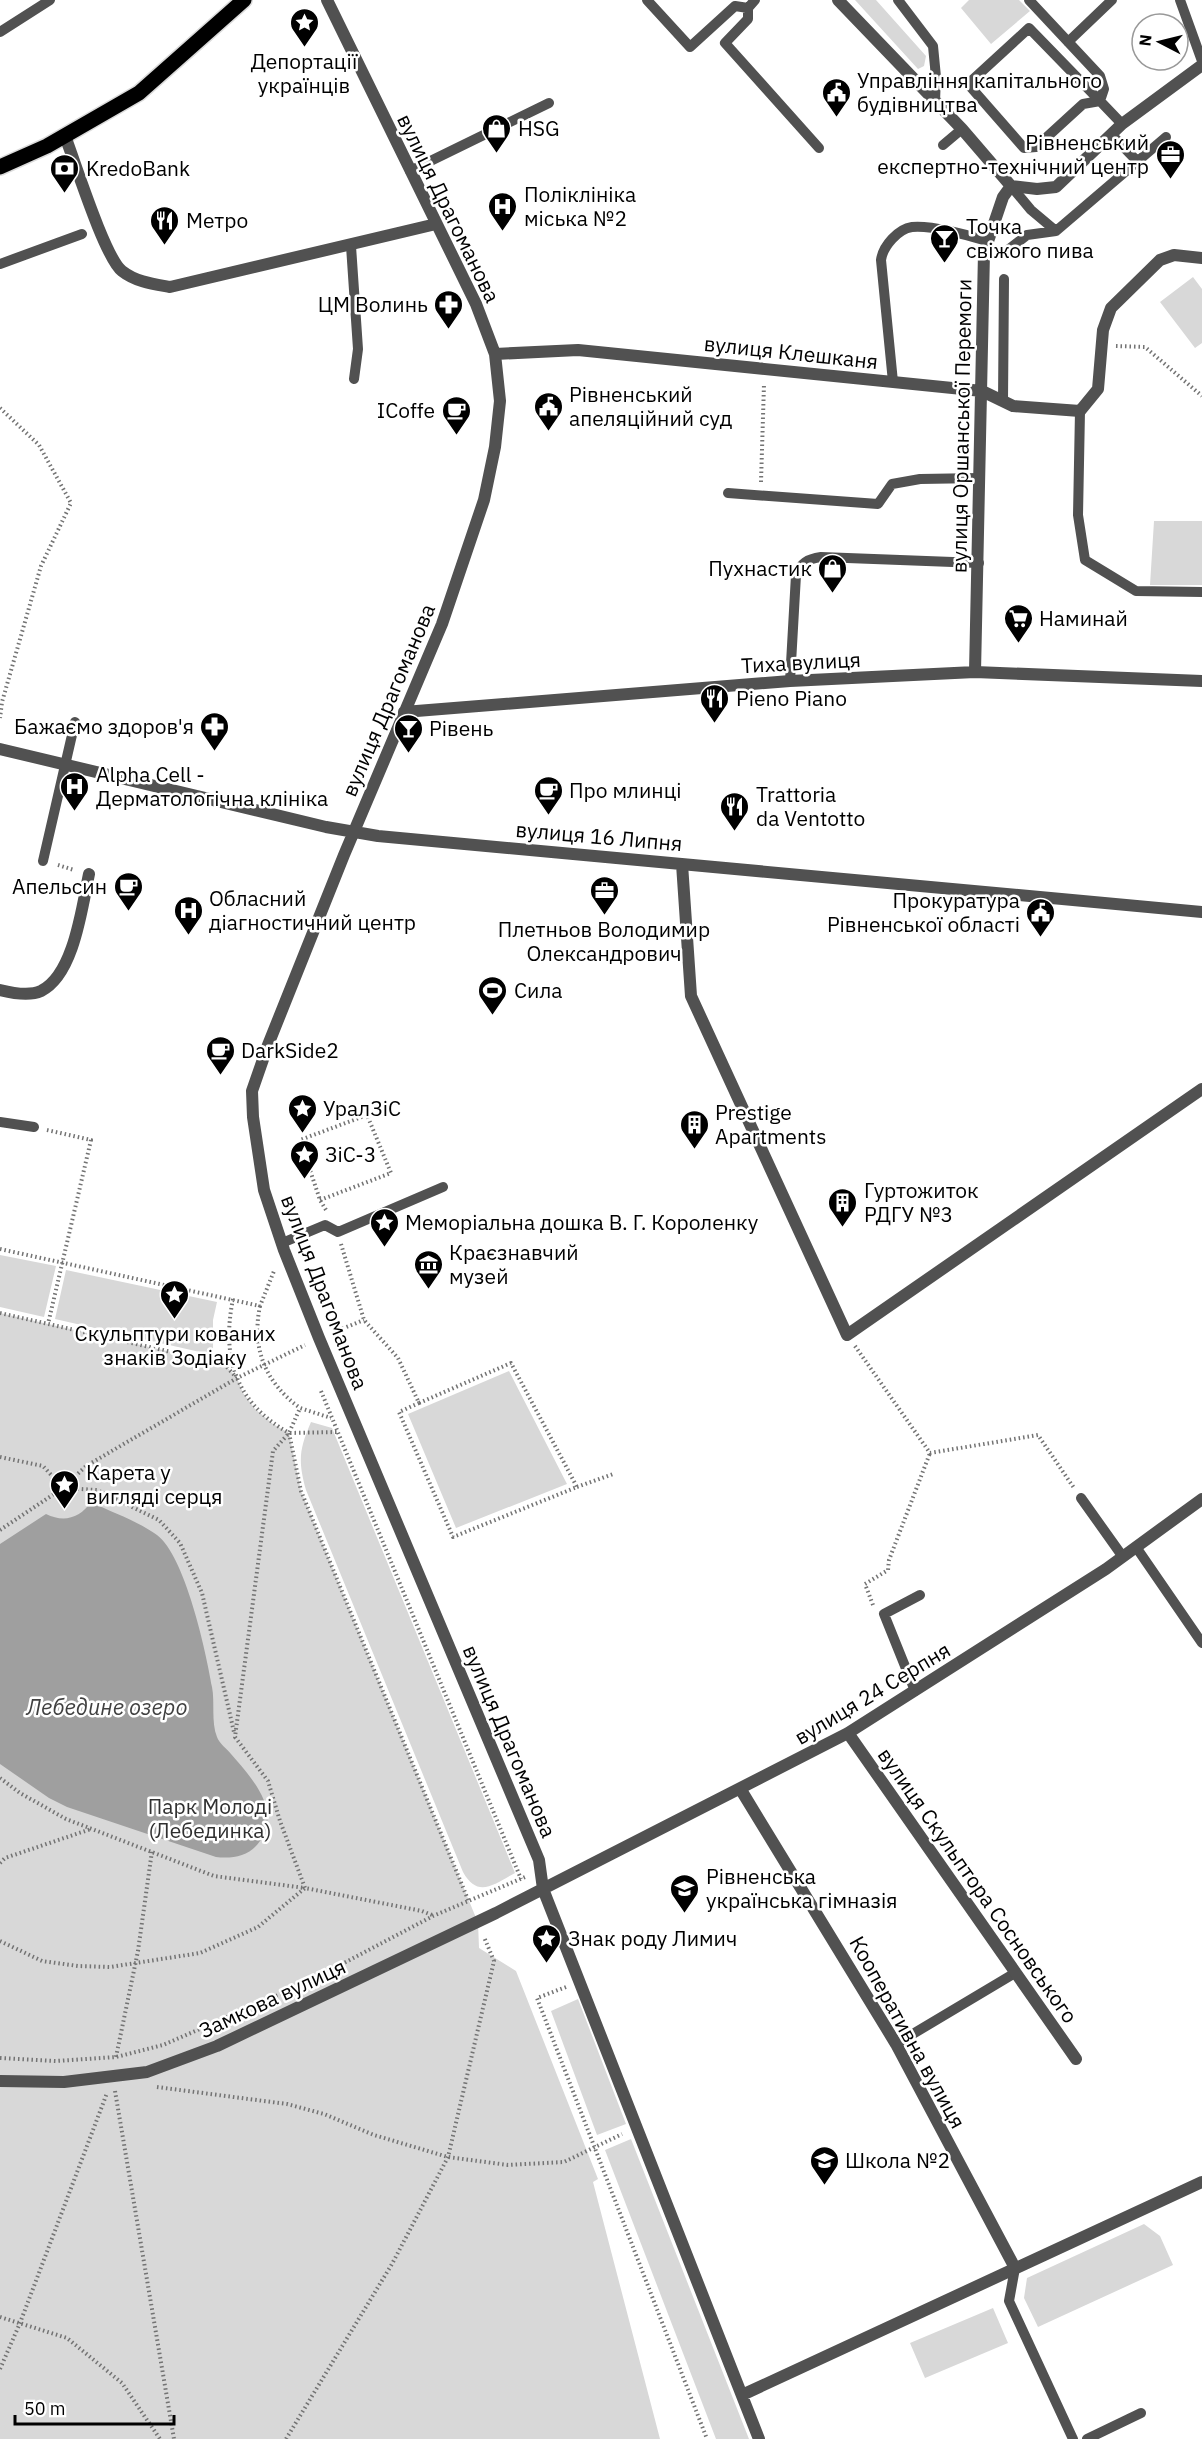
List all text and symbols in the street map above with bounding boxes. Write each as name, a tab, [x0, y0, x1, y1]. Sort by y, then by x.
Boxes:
place icon: Депортації українців	[288, 6, 320, 48]
north arrow	[1130, 12, 1190, 72]
text: N	[1134, 33, 1156, 47]
place label: Депортації українців	[251, 47, 358, 99]
place label: Управління капітального будівництва	[857, 66, 1102, 118]
public building icon: Управління капітального будівництва	[820, 76, 852, 118]
street label: вулиця Драгоманова	[391, 109, 507, 307]
shop icon: HSG	[481, 112, 513, 154]
place label: HSG	[518, 114, 560, 142]
place label: Рівненський експертно-технічний центр	[877, 128, 1149, 180]
office icon: Рівненський експертно-технічний центр	[1154, 138, 1186, 180]
bank icon: KredoBank	[49, 152, 81, 194]
place label: KredoBank	[86, 154, 190, 182]
place label: Поліклініка міська №2	[524, 180, 636, 232]
hospital icon: Поліклініка міська №2	[487, 190, 519, 232]
restaurant icon: Метро	[149, 204, 181, 246]
place label: Метро	[186, 206, 248, 234]
place label: Точка свіжого пива	[966, 212, 1094, 264]
bar icon: Точка свіжого пива	[929, 222, 961, 264]
street label: вулиця Оршанської Перемоги	[944, 279, 978, 573]
pharmacy icon: ЦМ Волинь	[433, 288, 465, 330]
place label: ЦМ Волинь	[318, 290, 428, 318]
street label: вулиця Клешканя	[703, 329, 879, 375]
place label: Рівненський апеляційний суд	[569, 380, 732, 432]
public building icon: Рівненський апеляційний суд	[532, 390, 564, 432]
cafe icon: ICoffe	[440, 394, 472, 436]
place label: ICoffe	[377, 396, 435, 424]
shop icon: Пухнастик	[817, 552, 849, 594]
place label: Пухнастик	[708, 554, 812, 582]
street label: вулиця Драгоманова	[335, 599, 441, 801]
supermarket icon: Наминай	[1002, 602, 1034, 644]
place label: Наминай	[1039, 604, 1128, 632]
street label: Тиха вулиця	[740, 645, 862, 679]
restaurant icon: Pieno Piano	[699, 682, 731, 724]
place label: Pieno Piano	[736, 684, 847, 712]
pharmacy icon: Бажаємо здоров'я	[199, 710, 231, 752]
place label: Бажаємо здоров'я	[14, 712, 194, 740]
bar icon: Рівень	[392, 712, 424, 754]
place label: Рівень	[429, 714, 494, 742]
place label: Alpha Cell - Дерматологічна клініка	[96, 760, 328, 812]
hospital icon: Alpha Cell - Дерматологічна клініка	[59, 770, 91, 812]
cafe icon: Про млинці	[532, 774, 564, 816]
place label: Про млинці	[569, 776, 681, 804]
place label: Trattoria da Ventotto	[756, 780, 865, 832]
restaurant icon: Trattoria da Ventotto	[719, 790, 751, 832]
street label: вулиця 16 Липня	[515, 815, 683, 857]
cafe icon: Апельсин	[112, 870, 144, 912]
place label: Апельсин	[12, 872, 107, 900]
office icon: Плетньов Володимир Олександрович	[588, 874, 620, 916]
place label: Обласний діагностичний центр	[209, 884, 416, 936]
place label: Прокуратура Рівненської області	[827, 886, 1020, 938]
hospital icon: Обласний діагностичний центр	[172, 894, 204, 936]
public building icon: Прокуратура Рівненської області	[1025, 896, 1057, 938]
place label: Плетньов Володимир Олександрович	[498, 915, 710, 967]
sports icon: Сила	[477, 974, 509, 1016]
place label: Сила	[514, 976, 562, 1004]
cafe icon: DarkSide2	[204, 1034, 236, 1076]
place label: DarkSide2	[241, 1036, 339, 1064]
place icon: УралЗіС	[286, 1092, 318, 1134]
place label: УралЗіС	[323, 1094, 401, 1122]
place label: Prestige Apartments	[715, 1098, 826, 1150]
building icon: Prestige Apartments	[678, 1108, 710, 1150]
place icon: ЗіС-3	[288, 1138, 320, 1180]
place label: ЗіС-3	[325, 1140, 376, 1168]
place label: Гуртожиток РДГУ №3	[864, 1176, 979, 1228]
building icon: Гуртожиток РДГУ №3	[827, 1186, 859, 1228]
street label: вулиця Драгоманова	[275, 1191, 375, 1393]
place icon: Меморіальна дошка В. Г. Короленку	[368, 1206, 400, 1248]
place label: Меморіальна дошка В. Г. Короленку	[405, 1208, 759, 1236]
place label: Краєзнавчий музей	[449, 1238, 579, 1290]
museum icon: Краєзнавчий музей	[412, 1248, 444, 1290]
place icon: Скульптури кованих знаків Зодіаку	[159, 1278, 191, 1320]
place label: Скульптури кованих знаків Зодіаку	[75, 1319, 276, 1371]
place label: Карета у вигляді серця	[86, 1458, 222, 1510]
place icon: Карета у вигляді серця	[49, 1468, 81, 1510]
street label: вулиця 24 Серпня	[789, 1635, 955, 1751]
street label: вулиця Драгоманова	[457, 1640, 563, 1842]
water label: Лебедине озеро	[25, 1692, 188, 1721]
street label: вулиця Скульптора Сосновського	[872, 1742, 1084, 2028]
park label: Парк Молоді (Лебединка)	[148, 1792, 272, 1844]
place label: Рівненська українська гімназія	[706, 1862, 898, 1914]
school or university icon: Рівненська українська гімназія	[669, 1872, 701, 1914]
place icon: Знак роду Лимич	[531, 1922, 563, 1964]
place label: Знак роду Лимич	[568, 1924, 737, 1952]
street label: Кооперативна вулиця	[843, 1931, 973, 2133]
street label: Замкова вулиця	[194, 1952, 350, 2044]
school or university icon: Школа №2	[808, 2144, 840, 2186]
place label: Школа №2	[845, 2146, 950, 2174]
scale bar	[15, 2388, 174, 2426]
text: 50 m	[24, 2397, 66, 2420]

